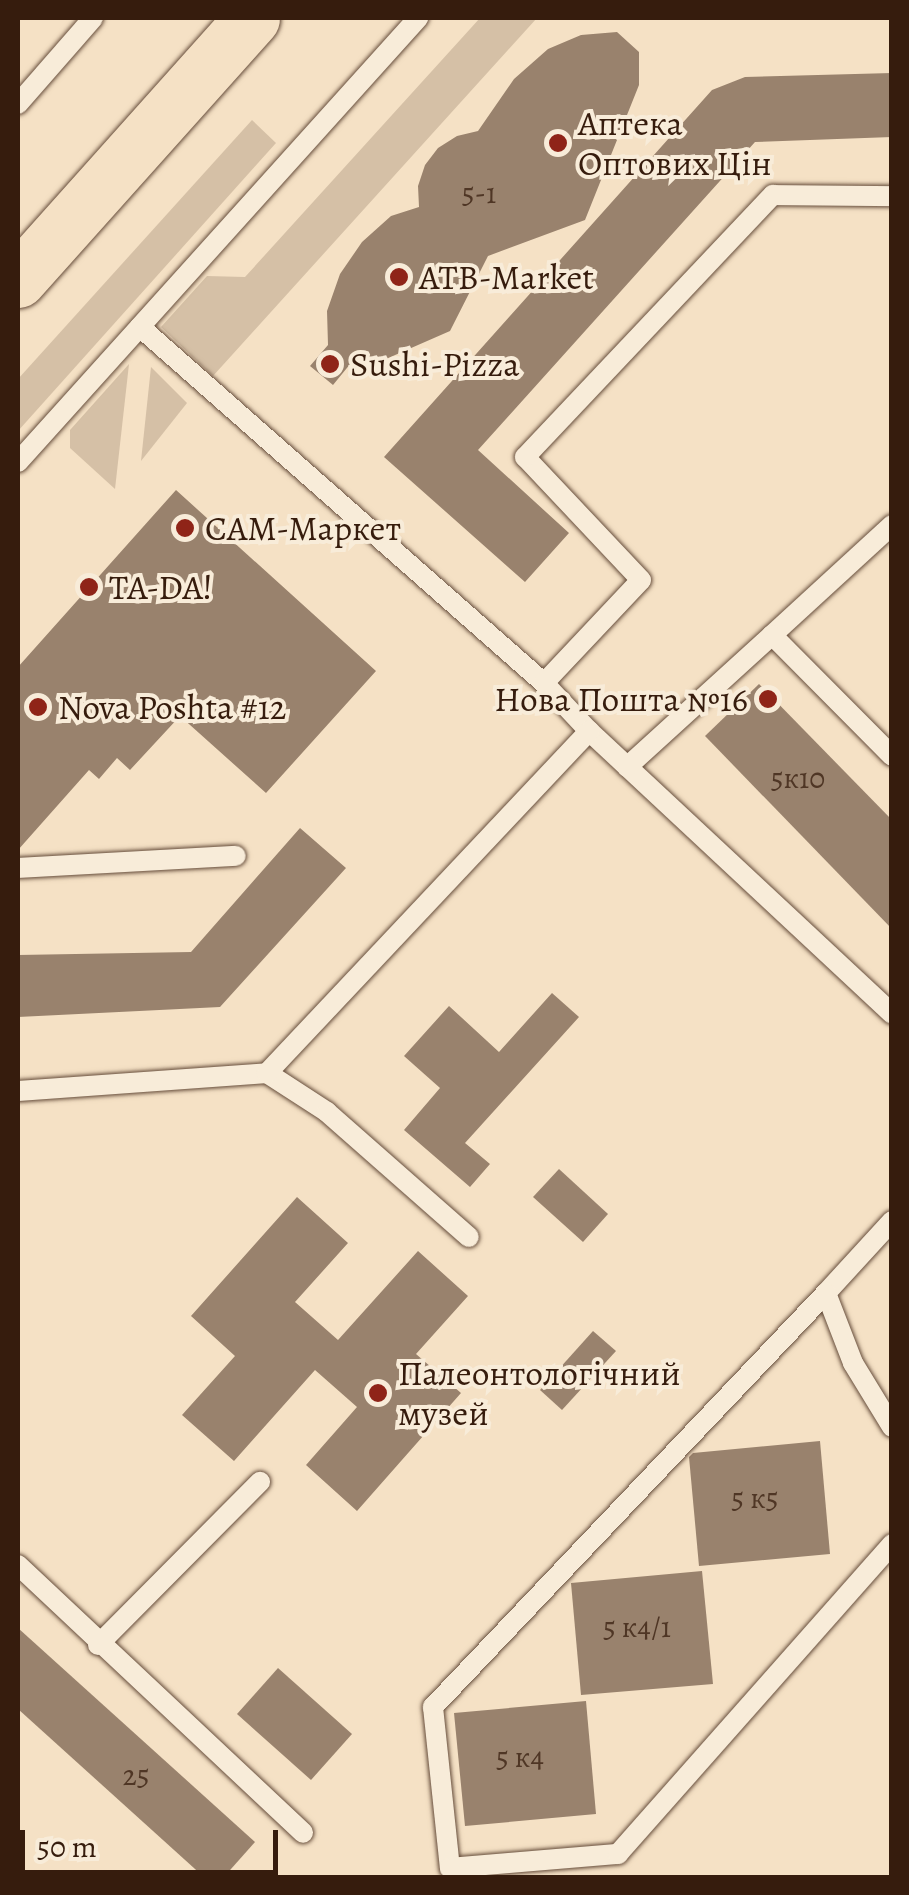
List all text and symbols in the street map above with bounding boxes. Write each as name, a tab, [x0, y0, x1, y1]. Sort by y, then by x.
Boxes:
place label: Аптека Оптових Цін	[578, 102, 772, 184]
marker: Аптека Оптових Цін	[547, 132, 569, 154]
house number: 5-1	[462, 175, 496, 211]
place label: ATB-Market	[419, 256, 594, 298]
marker: ATB-Market	[388, 266, 410, 288]
place label: Sushi-Pizza	[350, 343, 520, 385]
marker: Sushi-Pizza	[319, 353, 341, 375]
place label: САМ-Маркет	[205, 507, 401, 549]
marker: САМ-Маркет	[174, 517, 196, 539]
place label: TA-DA!	[109, 566, 213, 608]
marker: TA-DA!	[78, 576, 100, 598]
place label: Нова Пошта №16	[494, 678, 748, 720]
place label: Nova Poshta #12	[58, 686, 286, 728]
marker: Нова Пошта №16	[757, 688, 779, 710]
marker: Nova Poshta #12	[27, 696, 49, 718]
house number: 5к10	[771, 760, 825, 796]
place label: Палеонтологічний музей	[398, 1352, 681, 1434]
marker: Палеонтологічний музей	[367, 1382, 389, 1404]
house number: 5 к5	[731, 1480, 779, 1516]
house number: 5 к4/1	[603, 1609, 671, 1645]
house number: 5 к4	[496, 1739, 544, 1775]
house number: 25	[122, 1757, 150, 1793]
scale bar	[25, 1810, 282, 1872]
text: 50 m	[37, 1827, 97, 1867]

